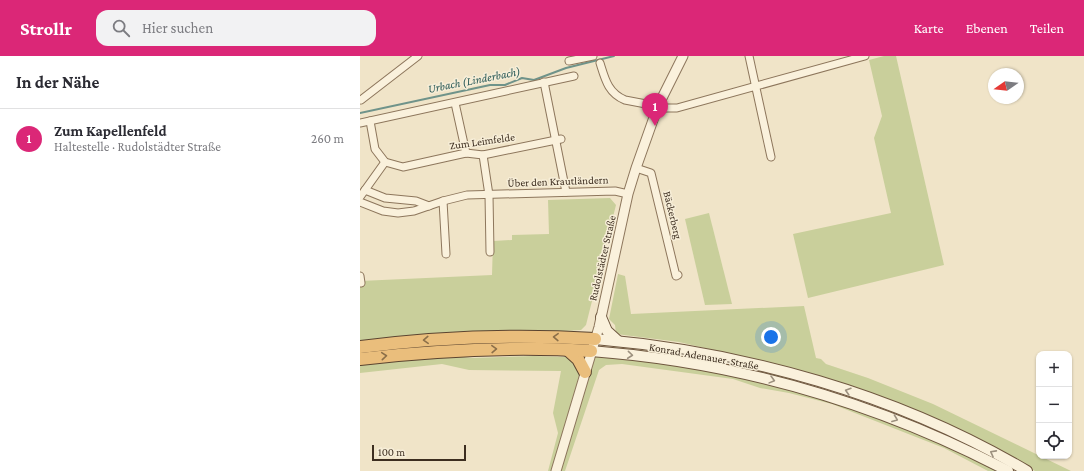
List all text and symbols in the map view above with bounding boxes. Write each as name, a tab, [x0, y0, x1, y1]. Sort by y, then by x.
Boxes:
search box	[96, 10, 376, 46]
icon: search	[110, 17, 132, 39]
text: Strollr	[20, 18, 72, 39]
text: Hier suchen	[142, 20, 213, 36]
text: Karte	[914, 20, 944, 36]
text: Ebenen	[966, 20, 1008, 36]
text: Teilen	[1030, 20, 1064, 36]
water label: Urbach (Linderbach)	[427, 64, 521, 96]
north arrow	[988, 68, 1024, 104]
text: In der Nähe	[16, 73, 99, 92]
pin: 1	[642, 93, 668, 126]
text: Zum Kapellenfeld	[54, 123, 167, 139]
street label: Zum Leimfelde	[449, 130, 516, 152]
text: 1	[27, 131, 31, 146]
text: 260 m	[311, 131, 344, 146]
text: Haltestelle · Rudolstädter Straße	[54, 139, 221, 154]
street label: Über den Krautländern	[507, 173, 609, 189]
street label: Bäckerberg	[660, 190, 685, 241]
street label: Rudolstädter Straße	[586, 214, 618, 302]
your location	[761, 327, 781, 347]
one-way arrow	[553, 333, 559, 342]
one-way arrow	[423, 336, 429, 344]
street label: Konrad-Adenauer-Straße	[648, 340, 760, 372]
one-way arrow	[491, 345, 497, 354]
one-way arrow	[627, 350, 633, 359]
map controls	[1036, 351, 1072, 459]
button: +	[1036, 351, 1072, 387]
one-way arrow	[381, 352, 387, 361]
one-way arrow	[768, 375, 775, 383]
one-way arrow	[844, 387, 851, 396]
button: −	[1036, 387, 1072, 423]
one-way arrow	[892, 415, 899, 423]
button: locate	[1036, 423, 1072, 459]
scale bar	[372, 443, 466, 462]
text: 100 m	[378, 446, 405, 458]
one-way arrow	[990, 450, 997, 458]

